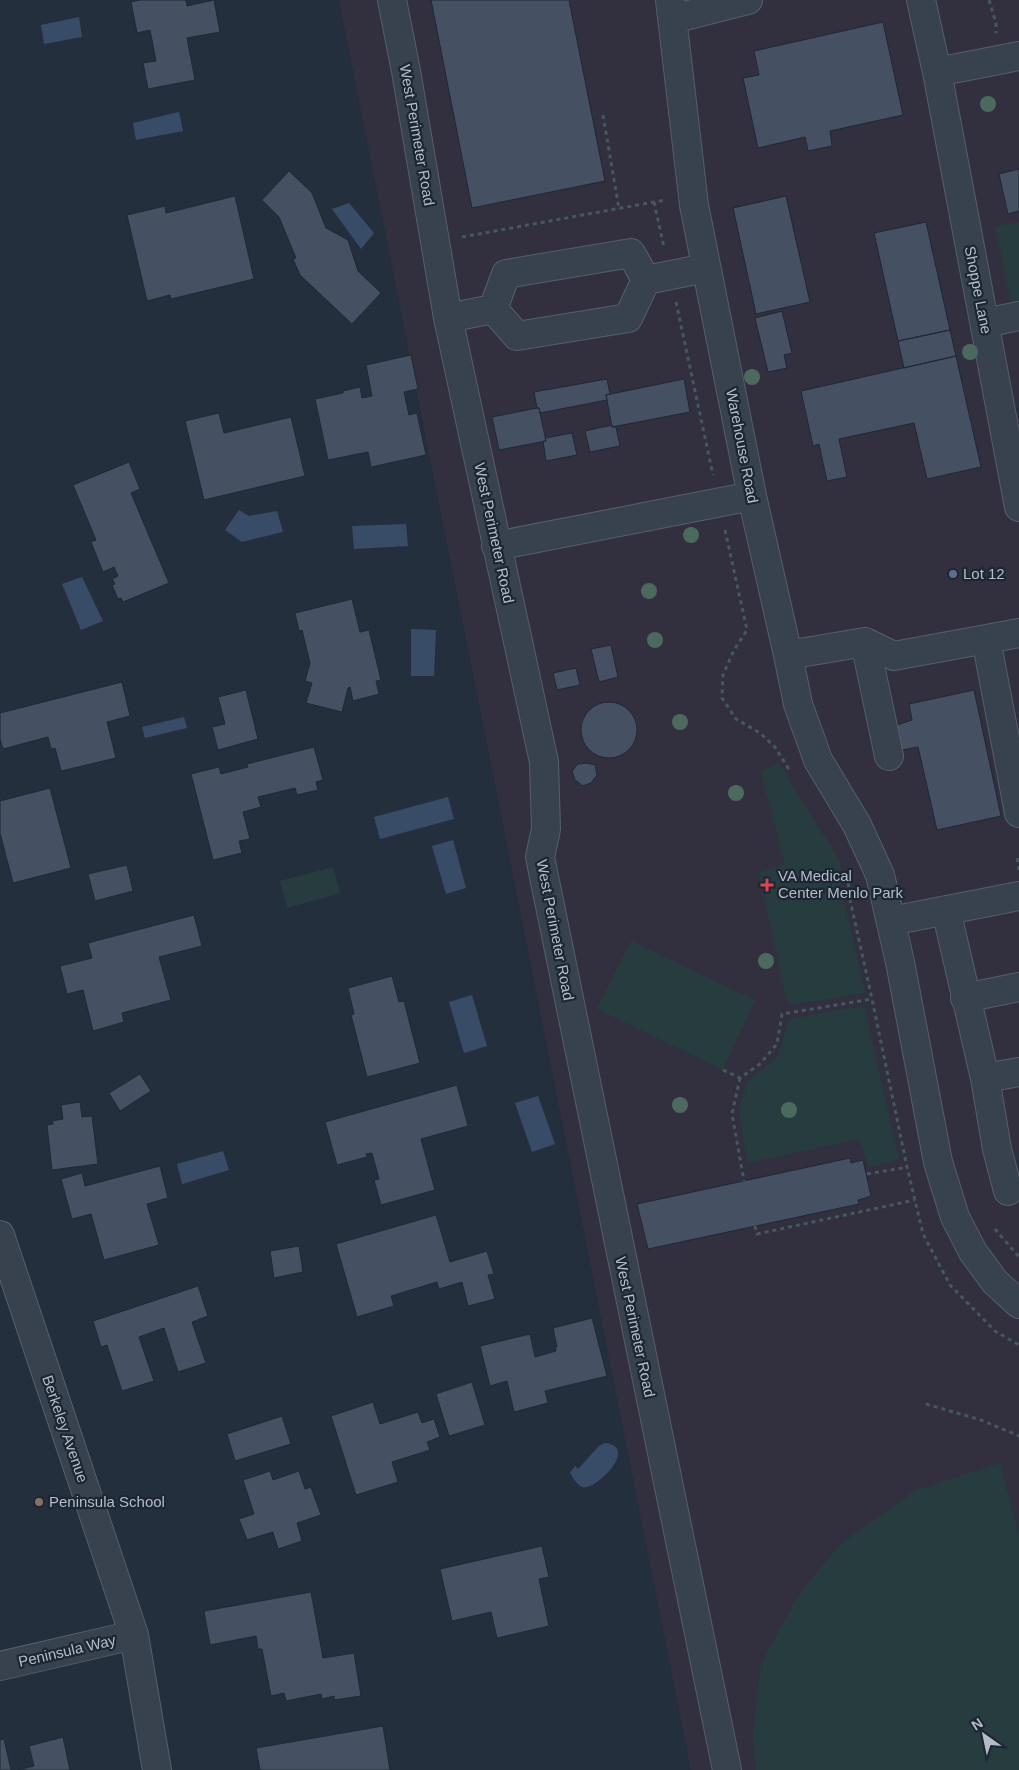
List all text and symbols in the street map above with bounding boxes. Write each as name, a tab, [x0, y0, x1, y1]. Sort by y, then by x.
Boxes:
street label: West Perimeter Road	[397, 63, 438, 207]
street label: Shoppe Lane	[962, 244, 995, 335]
street label: Warehouse Road	[723, 387, 762, 505]
street label: West Perimeter Road	[471, 461, 518, 605]
place label: Lot 12	[963, 565, 1005, 582]
marker: Lot 12	[947, 568, 959, 580]
street label: West Perimeter Road	[533, 858, 577, 1002]
place label: VA Medical Center Menlo Park	[778, 867, 904, 901]
marker: VA Medical Center Menlo Park	[760, 878, 774, 892]
street label: West Perimeter Road	[612, 1255, 659, 1399]
street label: Berkeley Avenue	[39, 1373, 92, 1485]
place label: Peninsula School	[49, 1493, 165, 1510]
marker: Peninsula School	[33, 1496, 45, 1508]
street label: Peninsula Way	[17, 1631, 118, 1670]
north arrow	[959, 1710, 1009, 1760]
text: N	[968, 1715, 986, 1734]

